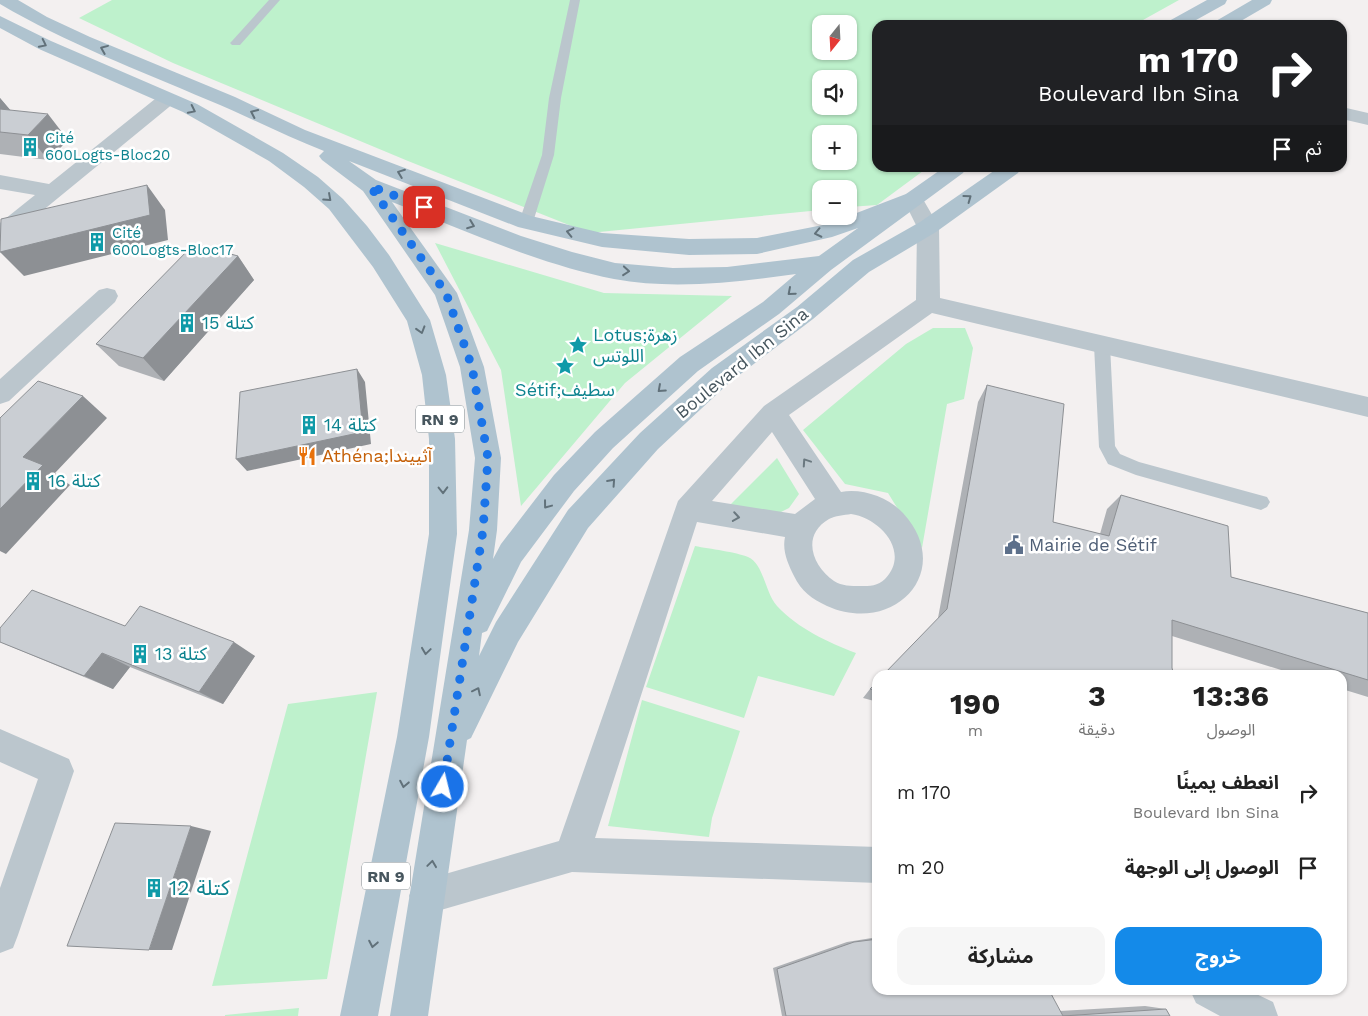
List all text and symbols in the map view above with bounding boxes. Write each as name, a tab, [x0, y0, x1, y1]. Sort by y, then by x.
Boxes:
north arrow	[812, 15, 858, 60]
map controls	[812, 15, 857, 225]
one-way arrow	[38, 38, 47, 48]
text: 170 m	[1138, 39, 1239, 81]
icon: right	[1257, 40, 1322, 105]
one-way arrow	[100, 45, 109, 56]
button: sound	[812, 70, 857, 115]
text: Boulevard Ibn Sina	[1038, 81, 1239, 106]
one-way arrow	[187, 104, 196, 114]
one-way arrow	[250, 109, 259, 119]
button: +	[812, 125, 857, 170]
place label: Cité 600Logts-Bloc20	[45, 129, 170, 164]
icon: arrive	[1268, 135, 1296, 163]
building icon: Cité 600Logts-Bloc20	[19, 136, 41, 158]
text: ثم	[1306, 137, 1322, 160]
one-way arrow	[397, 169, 406, 179]
button: −	[812, 180, 857, 225]
pin	[403, 186, 445, 228]
one-way arrow	[323, 192, 332, 201]
icon: arrive	[410, 193, 438, 221]
one-way arrow	[962, 195, 972, 204]
one-way arrow	[466, 219, 475, 229]
place label: Cité 600Logts-Bloc17	[112, 224, 233, 259]
one-way arrow	[813, 227, 822, 238]
one-way arrow	[567, 228, 575, 238]
building icon: Cité 600Logts-Bloc17	[86, 231, 108, 253]
one-way arrow	[623, 266, 631, 277]
one-way arrow	[787, 286, 796, 295]
street label: Boulevard Ibn Sina	[671, 303, 812, 423]
building icon: كتلة 15	[176, 312, 198, 334]
place label: كتلة 15	[202, 312, 254, 333]
place label: Lotus;زهرة اللوتس	[593, 324, 678, 367]
one-way arrow	[415, 326, 425, 334]
place icon: Lotus;زهرة اللوتس	[567, 334, 589, 356]
place icon: Sétif;سطيف	[554, 355, 576, 377]
place label: Sétif;سطيف	[515, 379, 615, 400]
one-way arrow	[658, 383, 667, 392]
road number: RN 9	[416, 406, 464, 432]
building icon: كتلة 14	[298, 414, 320, 436]
place label: كتلة 14	[324, 414, 377, 435]
restaurant icon: Athéna;آثييندا	[296, 445, 318, 467]
place label: Athéna;آثييندا	[322, 445, 433, 466]
one-way arrow	[803, 459, 813, 468]
building icon: كتلة 16	[22, 470, 44, 492]
place label: كتلة 16	[48, 470, 101, 491]
one-way arrow	[606, 478, 615, 487]
one-way arrow	[438, 486, 448, 494]
one-way arrow	[545, 499, 553, 508]
one-way arrow	[732, 511, 740, 521]
public building icon: Mairie de Sétif	[1003, 534, 1025, 556]
place label: Mairie de Sétif	[1029, 534, 1157, 555]
building icon: كتلة 13	[129, 643, 151, 665]
place label: كتلة 13	[155, 643, 208, 664]
one-way arrow	[421, 648, 432, 656]
text: 3	[1088, 678, 1106, 713]
text: 13:36	[1193, 678, 1269, 713]
text: 190	[950, 686, 1001, 721]
one-way arrow	[471, 688, 481, 697]
text: دقيقة	[1079, 720, 1115, 739]
text: الوصول	[1207, 720, 1255, 739]
text: m	[968, 721, 983, 740]
position arrow	[416, 760, 468, 812]
text: انعطف يمينًا	[1176, 771, 1279, 794]
icon: right	[1294, 779, 1322, 807]
one-way arrow	[400, 780, 410, 789]
text: 170 m	[897, 781, 951, 804]
text: Boulevard Ibn Sina	[1133, 803, 1279, 822]
icon: arrive	[1294, 854, 1322, 882]
text: 20 m	[897, 856, 945, 879]
text: الوصول إلى الوجهة	[1125, 856, 1279, 879]
one-way arrow	[426, 860, 436, 868]
road number: RN 9	[362, 862, 410, 889]
place label: كتلة 12	[169, 875, 230, 900]
building icon: كتلة 12	[143, 877, 165, 899]
button: مشاركة	[897, 927, 1105, 985]
button: خروج	[1115, 927, 1322, 985]
one-way arrow	[369, 940, 379, 948]

